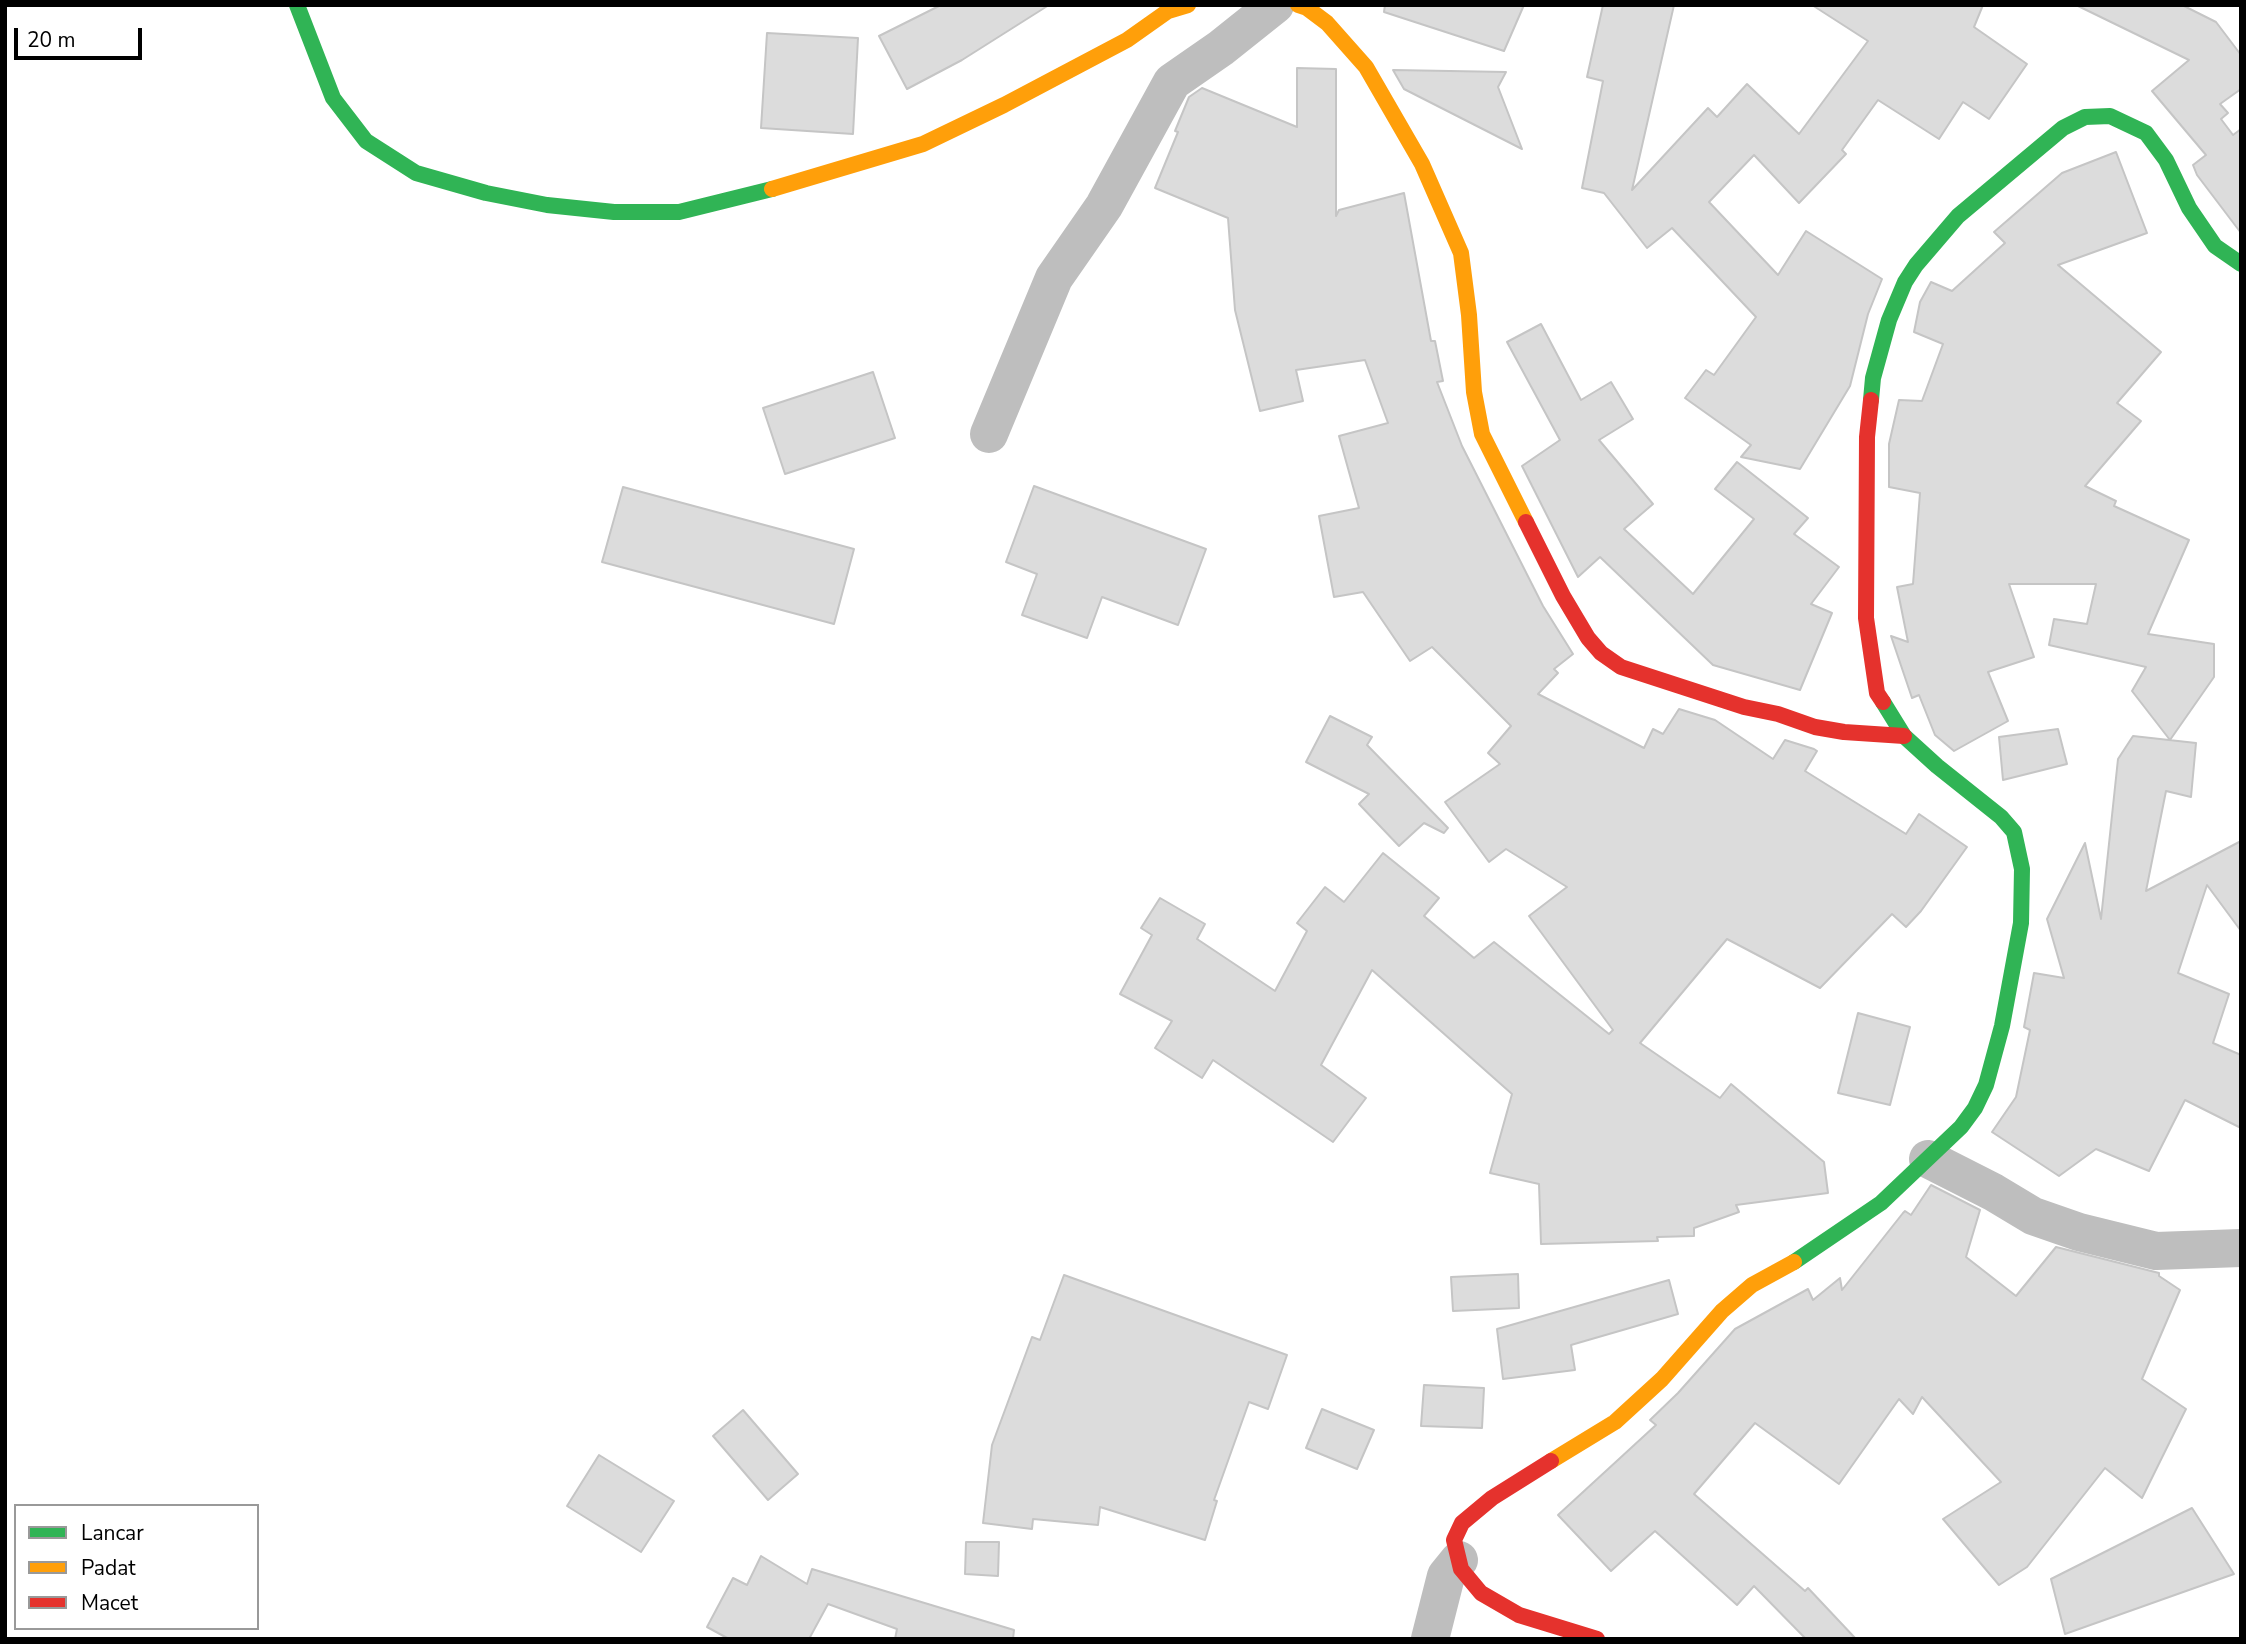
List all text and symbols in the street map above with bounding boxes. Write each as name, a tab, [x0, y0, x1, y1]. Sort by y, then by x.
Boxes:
scale bar	[18, 14, 145, 58]
text: 20 m	[27, 26, 76, 54]
legend	[14, 1504, 259, 1630]
text: Lancar	[81, 1519, 144, 1547]
text: Padat	[81, 1554, 136, 1582]
text: Macet	[81, 1589, 138, 1617]

